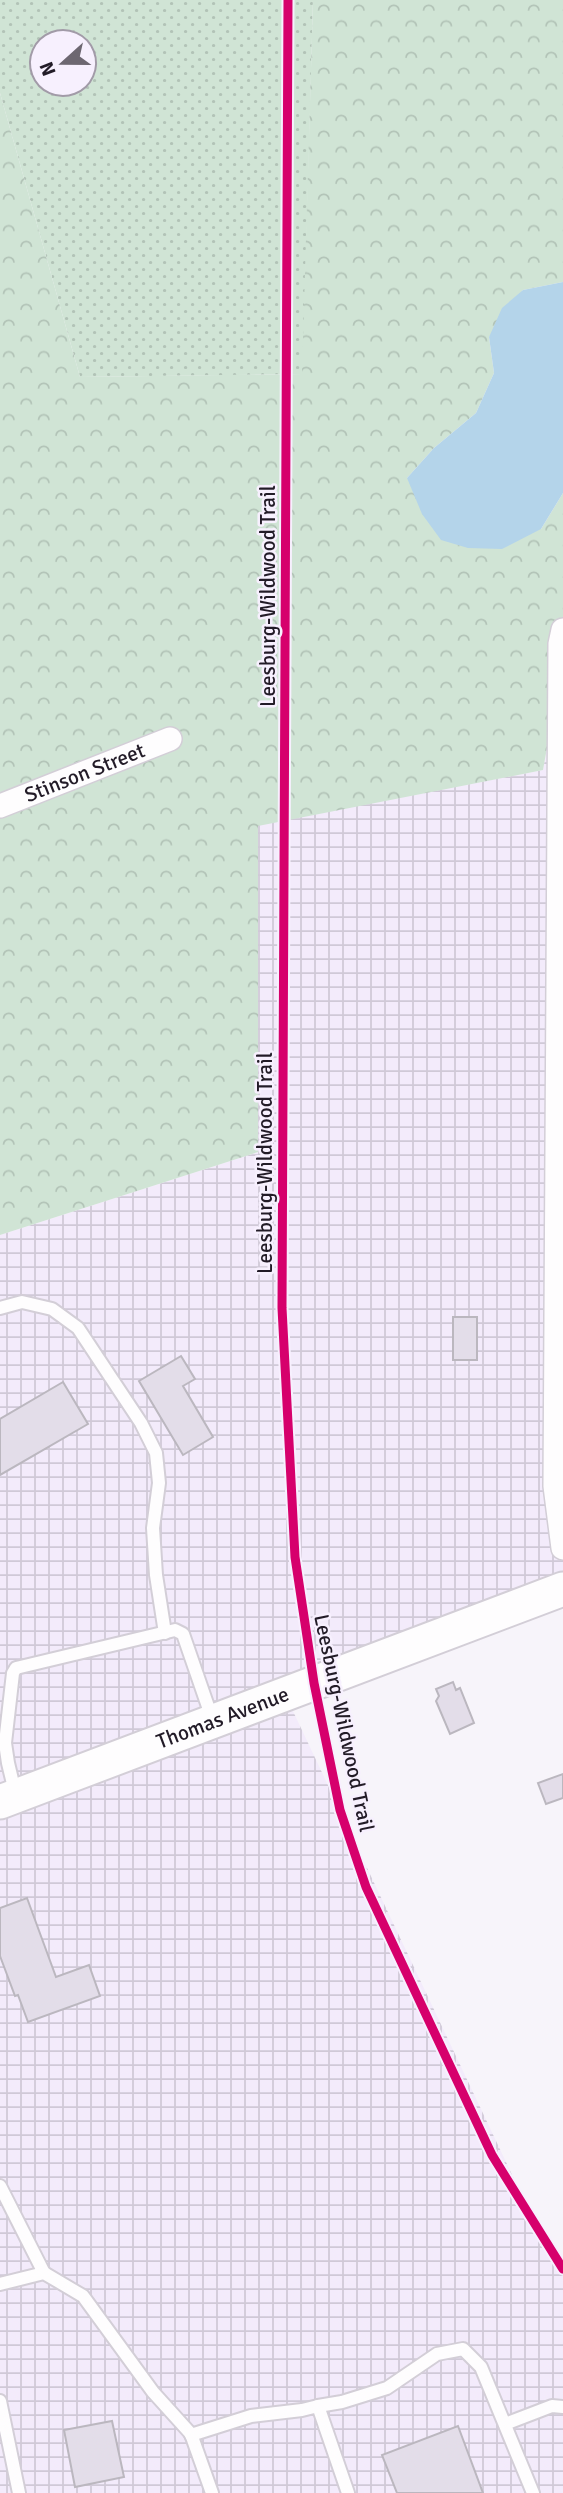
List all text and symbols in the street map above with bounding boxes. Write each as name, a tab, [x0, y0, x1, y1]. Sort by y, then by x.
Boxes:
north arrow	[28, 28, 98, 98]
text: N	[34, 58, 62, 79]
street label: Leesburg-Wildwood Trail	[255, 485, 281, 707]
street label: Stinson Street	[21, 737, 149, 808]
street label: Leesburg-Wildwood Trail	[252, 1052, 278, 1274]
street label: Leesburg-Wildwood Trail	[308, 1612, 380, 1834]
street label: Thomas Avenue	[153, 1681, 293, 1755]

